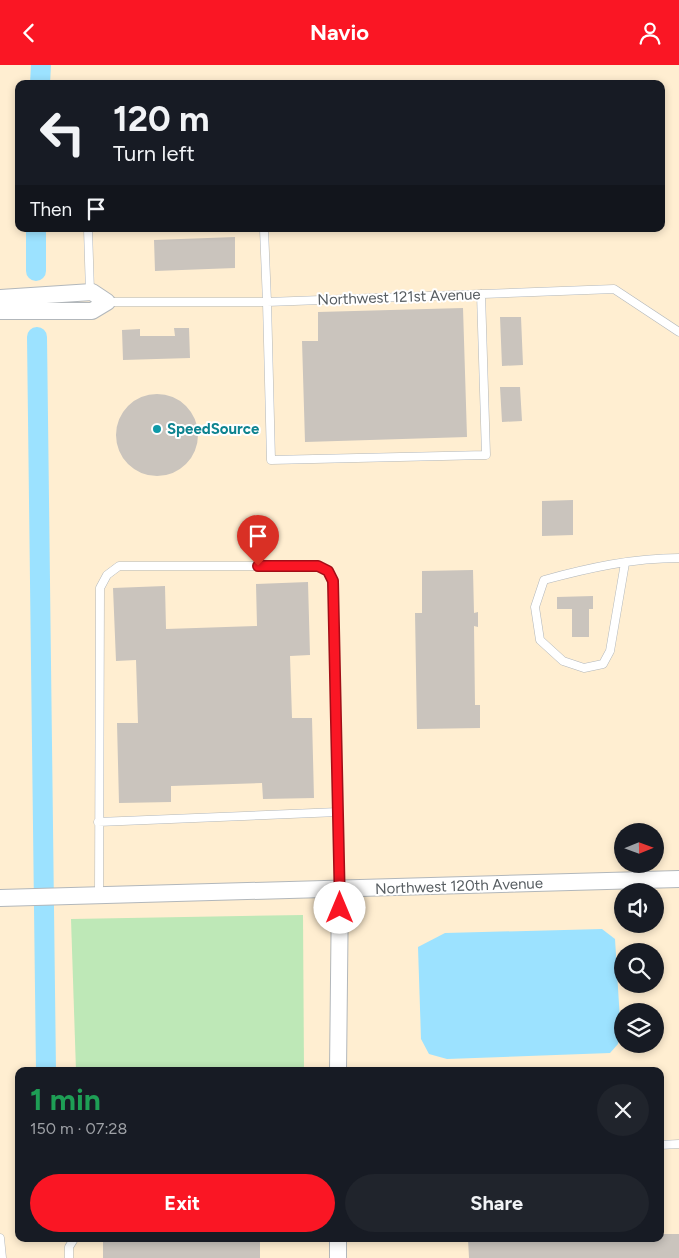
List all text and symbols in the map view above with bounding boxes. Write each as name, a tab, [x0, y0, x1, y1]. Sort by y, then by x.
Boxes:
icon: back	[15, 19, 43, 47]
text: Navio	[310, 19, 369, 46]
icon: person	[636, 19, 664, 47]
text: 120 m	[113, 98, 210, 140]
icon: left	[30, 100, 95, 165]
text: Turn left	[113, 140, 195, 167]
icon: arrive	[82, 195, 110, 223]
text: Then	[30, 198, 72, 221]
street label: Northwest 121st Avenue	[317, 285, 481, 309]
place label: SpeedSource	[167, 420, 260, 438]
marker: SpeedSource	[151, 423, 163, 435]
pin	[237, 515, 279, 566]
icon: arrive	[244, 522, 272, 550]
north arrow	[614, 823, 664, 873]
map controls	[614, 823, 664, 1053]
street label: Northwest 120th Avenue	[375, 874, 543, 898]
position arrow	[313, 881, 365, 933]
button: sound	[614, 883, 664, 933]
button: search	[614, 943, 664, 993]
button: layers	[614, 1003, 664, 1053]
text: 1 min	[30, 1081, 101, 1118]
button: close	[597, 1084, 649, 1136]
text: 150 m · 07:28	[30, 1119, 127, 1138]
button: Exit	[30, 1174, 335, 1232]
button: Share	[345, 1174, 649, 1232]

